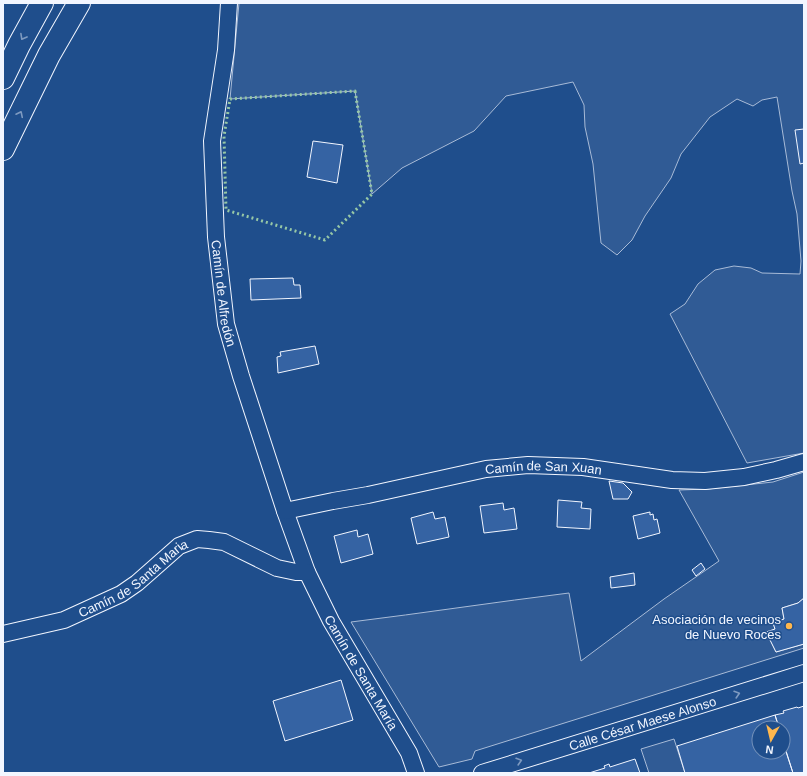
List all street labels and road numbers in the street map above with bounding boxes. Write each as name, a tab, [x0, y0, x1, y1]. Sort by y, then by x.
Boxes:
street label: Camín de Alfredón	[209, 239, 240, 348]
street label: Camín de San Xuan	[484, 457, 603, 477]
street label: Camín de Santa Maria	[76, 536, 190, 620]
street label: Camín de Santa María	[322, 612, 402, 733]
street label: Calle César Maese Alonso	[567, 693, 718, 753]

